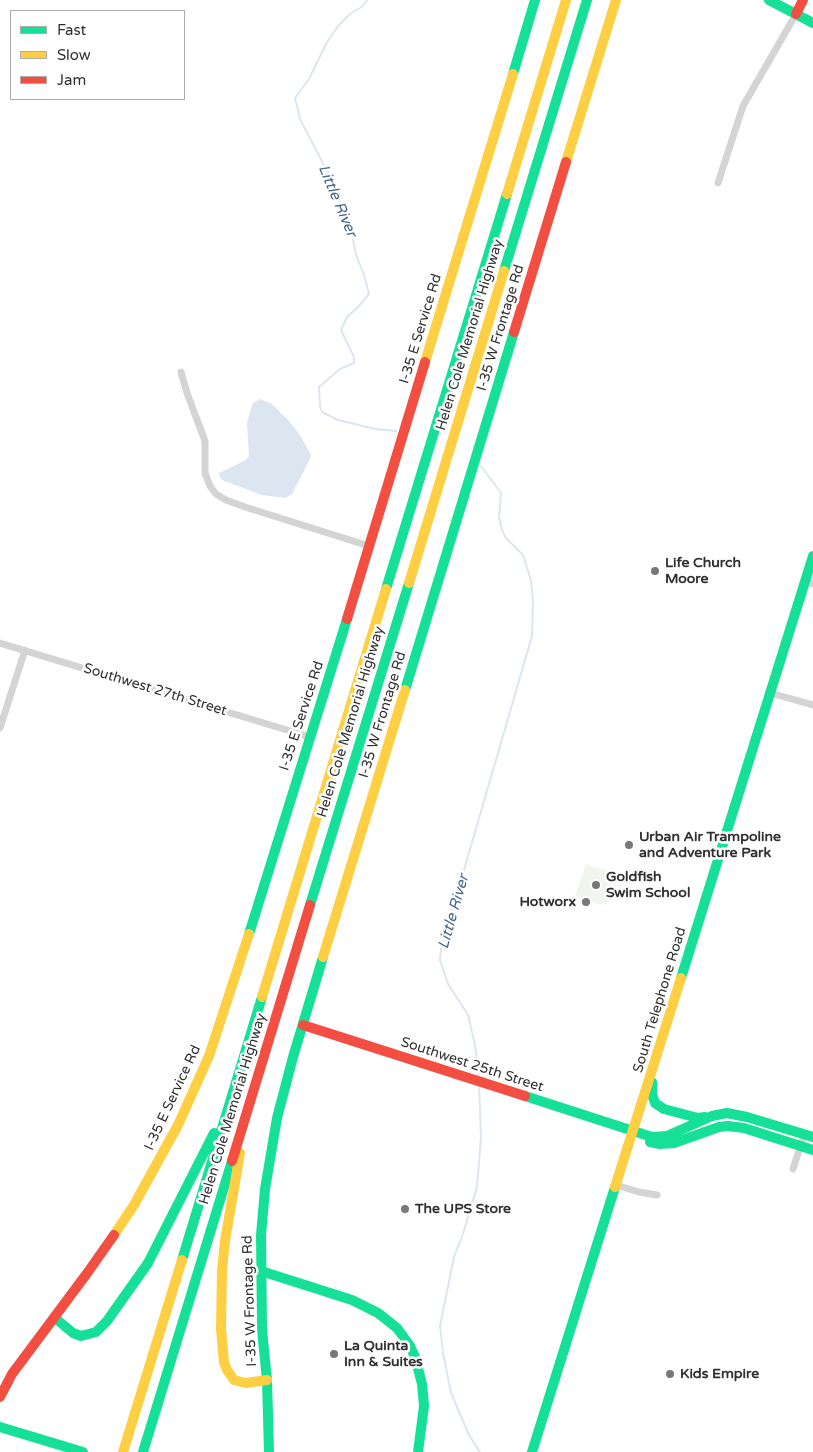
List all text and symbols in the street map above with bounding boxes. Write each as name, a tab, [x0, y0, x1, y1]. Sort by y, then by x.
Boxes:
legend	[10, 10, 185, 100]
text: Fast	[57, 21, 86, 39]
text: Slow	[57, 46, 91, 64]
text: Jam	[57, 71, 86, 89]
water label: Little River	[314, 162, 360, 240]
street label: Helen Cole Memorial Highway	[433, 237, 507, 433]
street label: I-35 W Frontage Rd	[474, 263, 528, 393]
street label: I-35 E Service Rd	[396, 272, 446, 386]
place label: Life Church Moore	[665, 555, 741, 588]
marker: Life Church Moore	[649, 565, 661, 577]
street label: Helen Cole Memorial Highway	[314, 624, 388, 820]
street label: I-35 W Frontage Rd	[356, 650, 410, 780]
street label: I-35 E Service Rd	[276, 659, 328, 773]
street label: Southwest 27th Street	[81, 660, 229, 720]
place label: Urban Air Trampoline and Adventure Park	[639, 829, 781, 862]
marker: Urban Air Trampoline and Adventure Park	[623, 839, 635, 851]
place label: Goldfish Swim School	[606, 869, 690, 902]
water label: Little River	[435, 873, 473, 951]
marker: Goldfish Swim School	[590, 879, 602, 891]
place label: Hotworx	[519, 894, 576, 910]
marker: Hotworx	[580, 896, 592, 908]
street label: South Telephone Road	[630, 925, 690, 1075]
street label: Helen Cole Memorial Highway	[196, 1011, 270, 1207]
street label: Southwest 25th Street	[399, 1034, 545, 1096]
street label: I-35 E Service Rd	[141, 1043, 205, 1153]
place label: The UPS Store	[415, 1201, 511, 1217]
marker: The UPS Store	[399, 1203, 411, 1215]
street label: I-35 W Frontage Rd	[239, 1235, 261, 1367]
place label: La Quinta Inn & Suites	[344, 1338, 423, 1370]
marker: La Quinta Inn & Suites	[328, 1348, 340, 1360]
place label: Kids Empire	[680, 1366, 759, 1382]
marker: Kids Empire	[664, 1368, 676, 1380]

